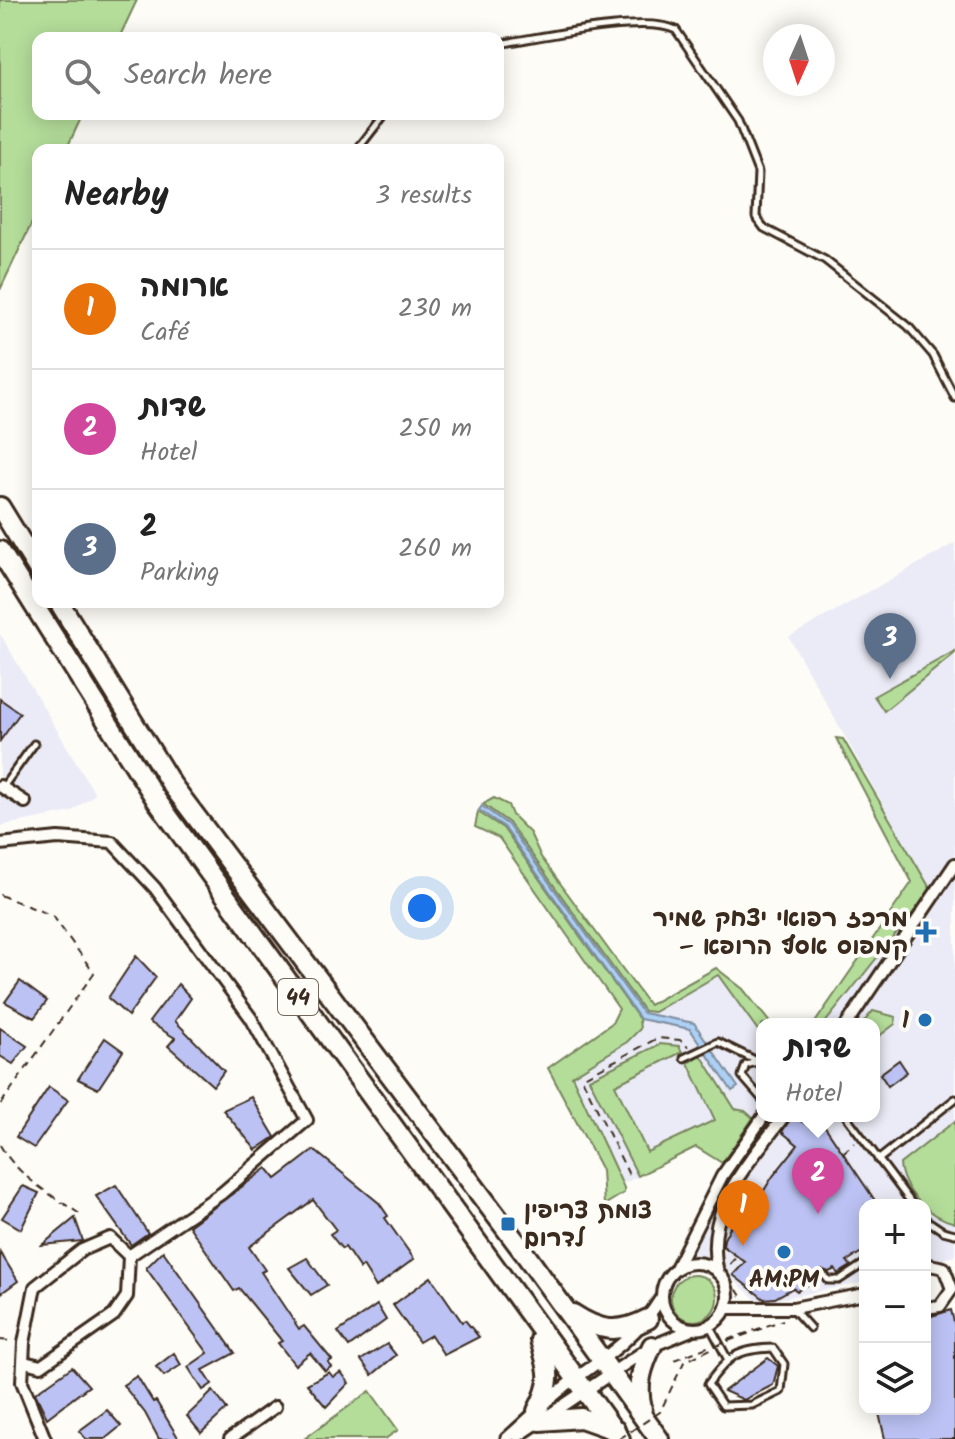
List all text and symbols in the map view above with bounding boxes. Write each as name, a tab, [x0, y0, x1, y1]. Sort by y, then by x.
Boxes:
north arrow	[763, 24, 835, 96]
search box	[32, 32, 504, 120]
text: Search here	[124, 52, 272, 100]
icon: search	[60, 54, 104, 98]
text: Nearby	[64, 169, 169, 223]
text: 3 results	[375, 175, 472, 217]
text: ארומה	[140, 264, 229, 312]
text: 1	[86, 288, 94, 330]
text: 230 m	[398, 288, 472, 330]
text: Café	[140, 312, 189, 354]
text: שדות	[140, 384, 206, 432]
text: 2	[82, 408, 98, 450]
text: 250 m	[399, 408, 472, 450]
text: Hotel	[140, 432, 197, 474]
text: 2	[140, 504, 158, 552]
text: 3	[83, 528, 97, 570]
text: 260 m	[398, 528, 472, 570]
text: Parking	[140, 552, 220, 594]
pin: 3	[864, 613, 916, 679]
your location	[402, 888, 442, 928]
place label: מרכז רפואי יצחק שמיר – קמפוס אסף הרופא	[653, 900, 908, 967]
marker: מרכז רפואי יצחק שמיר – קמפוס אסף הרופא	[915, 921, 937, 943]
road number: 44	[278, 979, 318, 1015]
place label: 1	[902, 1002, 910, 1041]
marker: 1	[916, 1011, 934, 1029]
popup	[756, 1018, 880, 1122]
text: שדות	[785, 1025, 851, 1073]
text: Hotel	[785, 1073, 842, 1115]
pin: 2	[792, 1148, 844, 1214]
pin: 1	[717, 1180, 769, 1246]
place label: צומת צריפין לדרום	[524, 1192, 652, 1259]
map controls	[859, 1199, 931, 1415]
button: +	[859, 1199, 931, 1271]
marker: צומת צריפין לדרום	[499, 1215, 517, 1233]
marker: AM:PM	[775, 1243, 793, 1261]
place label: AM:PM	[749, 1261, 820, 1300]
button: −	[859, 1271, 931, 1343]
button: layers	[859, 1343, 931, 1415]

